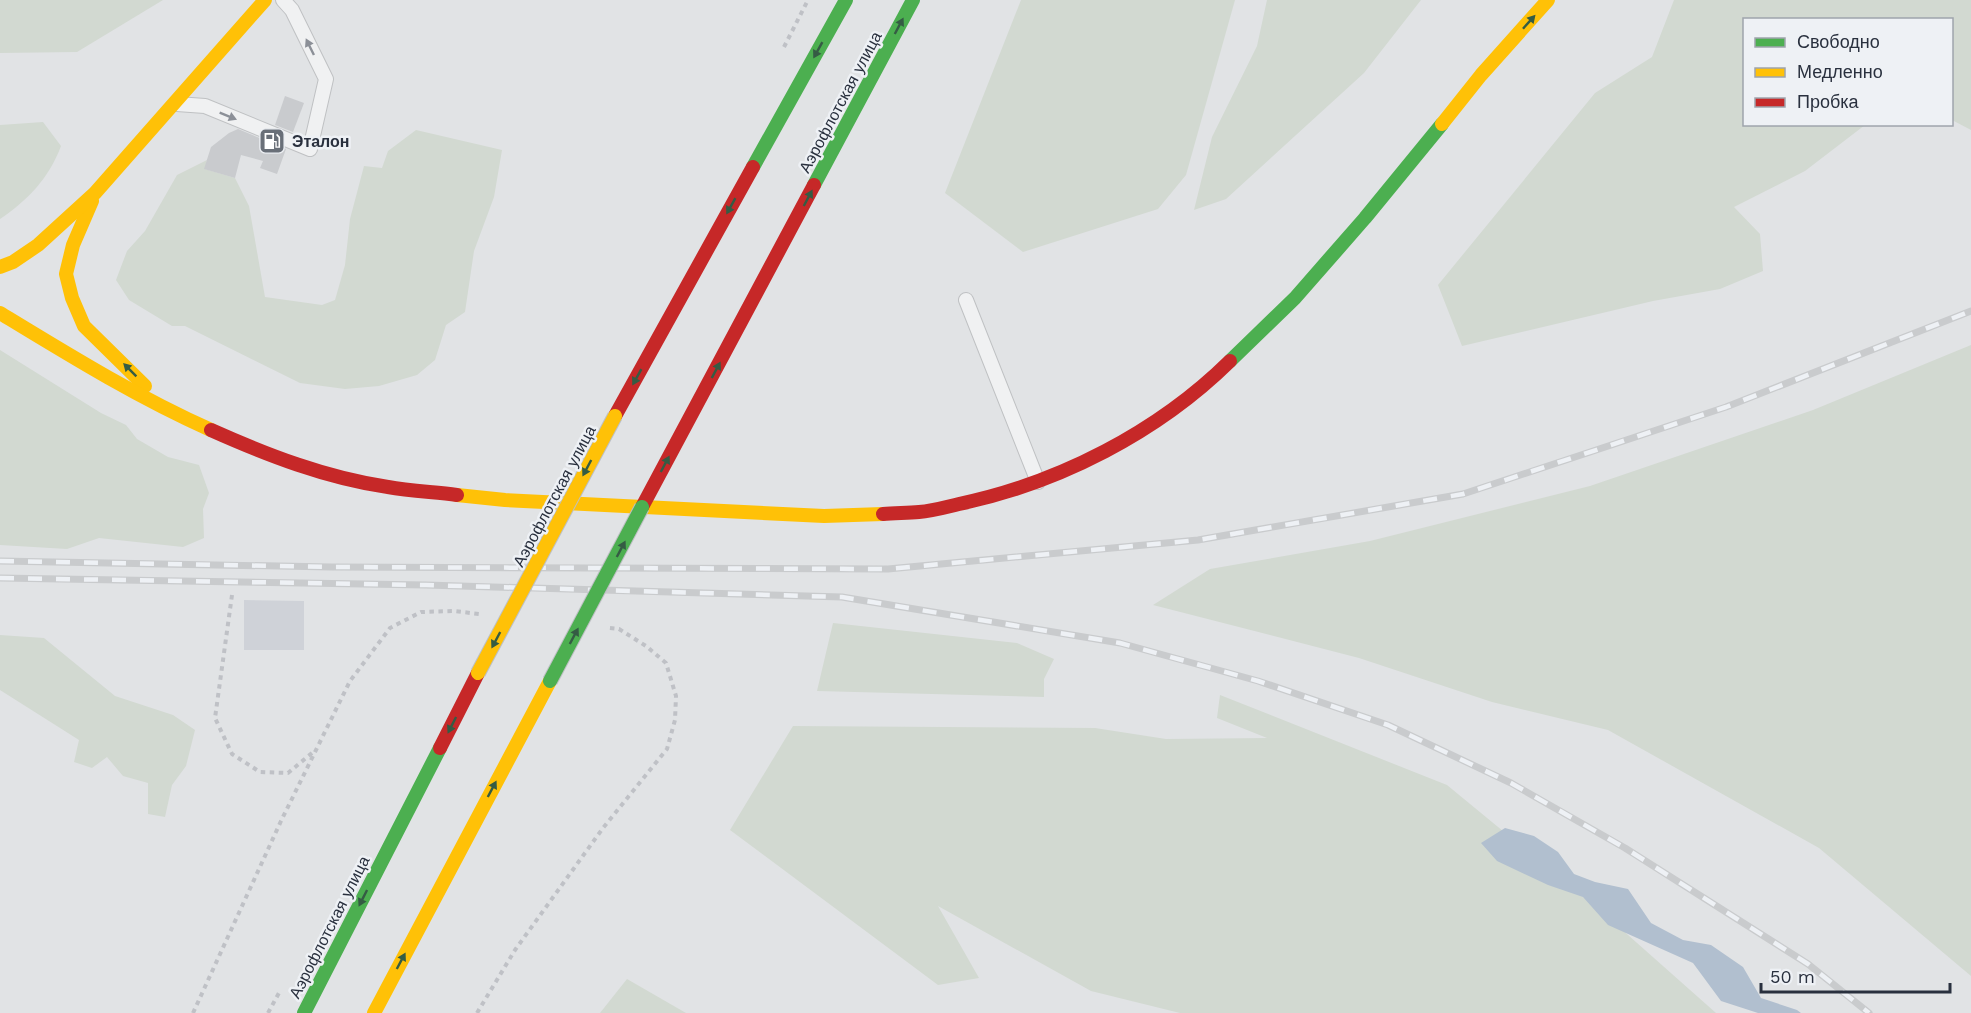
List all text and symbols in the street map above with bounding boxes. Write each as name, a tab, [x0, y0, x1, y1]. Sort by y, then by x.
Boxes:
one-way arrow	[1522, 15, 1535, 30]
one-way arrow	[894, 17, 904, 34]
legend	[1743, 18, 1953, 126]
street label: Аэрофлотская улица	[795, 28, 886, 176]
text: Свободно	[1797, 31, 1880, 52]
one-way arrow	[305, 39, 315, 56]
one-way arrow	[813, 42, 823, 59]
text: Медленно	[1797, 61, 1883, 82]
text: Пробка	[1797, 91, 1860, 112]
one-way arrow	[220, 111, 238, 121]
fuel station icon: Эталон	[257, 126, 287, 156]
place label: Эталон	[292, 132, 350, 151]
one-way arrow	[802, 189, 812, 207]
one-way arrow	[726, 198, 736, 215]
one-way arrow	[711, 361, 721, 378]
one-way arrow	[123, 364, 137, 378]
one-way arrow	[632, 368, 642, 385]
street label: Аэрофлотская улица	[509, 422, 600, 570]
one-way arrow	[660, 456, 670, 473]
one-way arrow	[582, 459, 592, 476]
one-way arrow	[616, 540, 625, 557]
one-way arrow	[569, 627, 579, 644]
one-way arrow	[491, 632, 501, 649]
one-way arrow	[447, 717, 457, 734]
one-way arrow	[487, 780, 497, 798]
street label: Аэрофлотская улица	[285, 853, 374, 1002]
one-way arrow	[358, 890, 367, 907]
one-way arrow	[396, 953, 406, 970]
scale bar	[1761, 956, 1950, 994]
text: 50 m	[1770, 966, 1815, 987]

